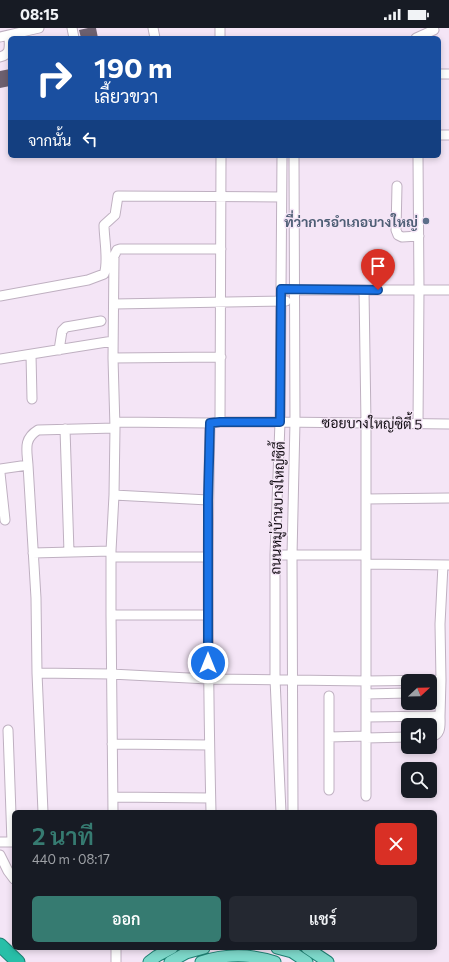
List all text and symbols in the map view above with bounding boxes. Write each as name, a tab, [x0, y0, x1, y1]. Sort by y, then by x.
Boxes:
text: 08:15	[20, 5, 59, 23]
text: 190 m	[94, 50, 172, 84]
icon: right	[28, 52, 80, 104]
text: เลี้ยวขวา	[94, 85, 158, 107]
icon: left	[79, 128, 101, 150]
text: จากนั้น	[28, 131, 71, 149]
place label: ที่ว่าการอำเภอบางใหญ่	[284, 210, 418, 231]
marker: ที่ว่าการอำเภอบางใหญ่	[421, 216, 431, 226]
pin	[361, 249, 395, 290]
icon: arrive	[367, 255, 389, 277]
street label: ซอยบางใหญ่ซิตี้ 5	[321, 411, 423, 433]
street label: ถนนหมู่บ้านบางใหญ่ซิตี้	[263, 440, 290, 575]
position arrow	[187, 642, 229, 684]
north arrow	[401, 674, 437, 710]
map controls	[401, 674, 437, 798]
button: sound	[401, 718, 437, 754]
button: search	[401, 762, 437, 798]
text: 2 นาที	[32, 821, 94, 850]
button: close	[375, 823, 417, 865]
text: 440 m · 08:17	[32, 851, 110, 867]
button: ออก	[32, 896, 221, 942]
button: แชร์	[229, 896, 417, 942]

